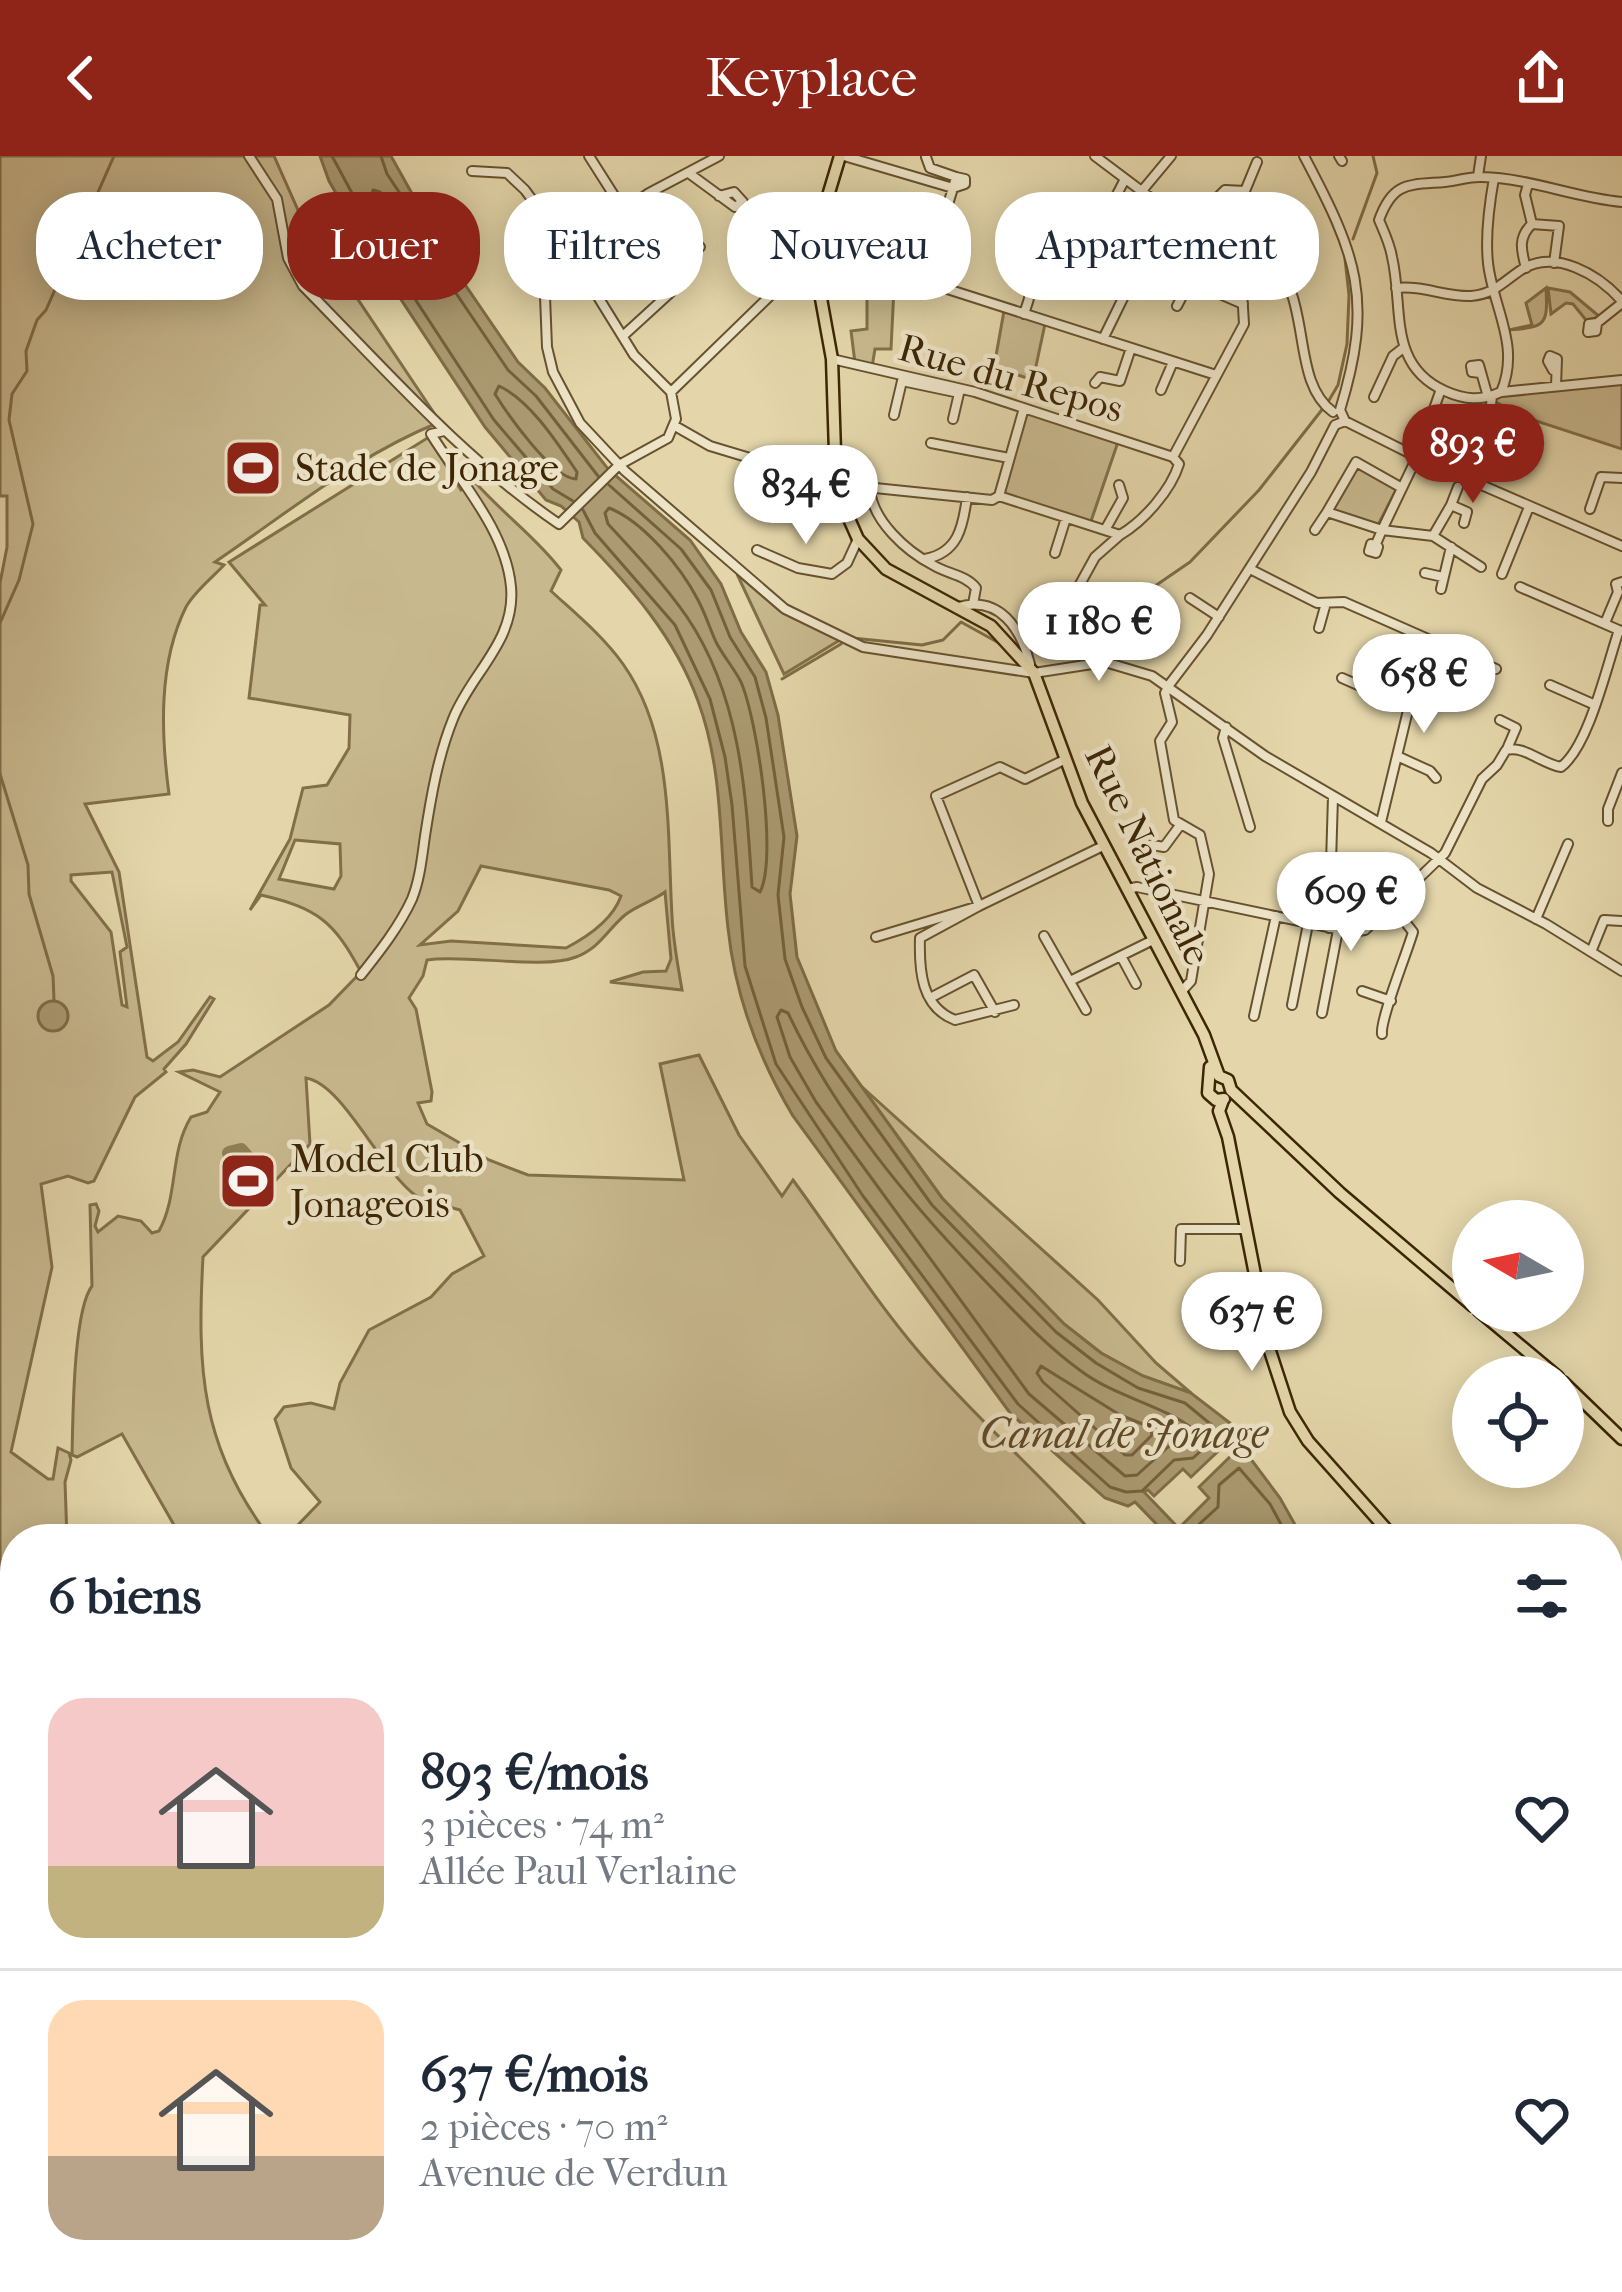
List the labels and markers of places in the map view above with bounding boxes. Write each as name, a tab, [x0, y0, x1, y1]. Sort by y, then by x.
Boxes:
pin: 893 €	[1389, 404, 1557, 506]
sports icon: Stade de Jonage	[222, 437, 284, 499]
place label: Stade de Jonage	[295, 445, 559, 491]
pin: 834 €	[722, 445, 890, 547]
pin: 1 180 €	[988, 582, 1210, 684]
pin: 658 €	[1340, 634, 1508, 736]
pin: 609 €	[1267, 852, 1435, 954]
place label: Model Club Jonageois	[287, 1136, 484, 1227]
sports icon: Model Club Jonageois	[217, 1150, 279, 1212]
pin: 637 €	[1168, 1272, 1336, 1374]

